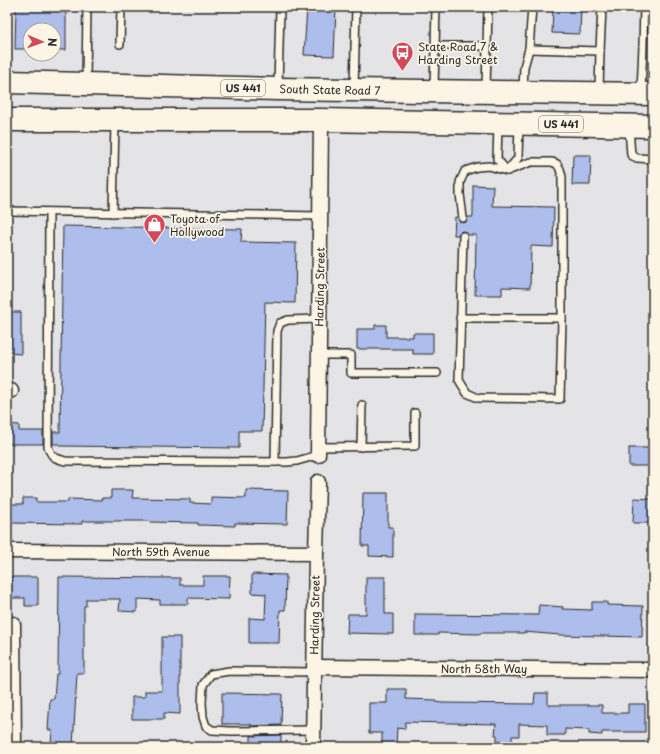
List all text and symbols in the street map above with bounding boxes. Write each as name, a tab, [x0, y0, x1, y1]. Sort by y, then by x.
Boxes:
north arrow	[22, 22, 62, 62]
text: N	[44, 38, 61, 47]
place label: State Road 7 & Harding Street	[418, 38, 498, 68]
bus stop icon: State Road 7 & Harding Street	[389, 40, 415, 73]
road number: US 441	[221, 80, 265, 96]
street label: South State Road 7	[279, 80, 381, 99]
road number: US 441	[539, 116, 583, 132]
place label: Toyota of Hollywood	[170, 210, 224, 240]
shop icon: Toyota of Hollywood	[141, 212, 167, 245]
street label: Harding Street	[310, 247, 329, 327]
street label: North 59th Avenue	[112, 543, 210, 560]
street label: Harding Street	[305, 575, 324, 655]
street label: North 58th Way	[441, 660, 527, 677]

